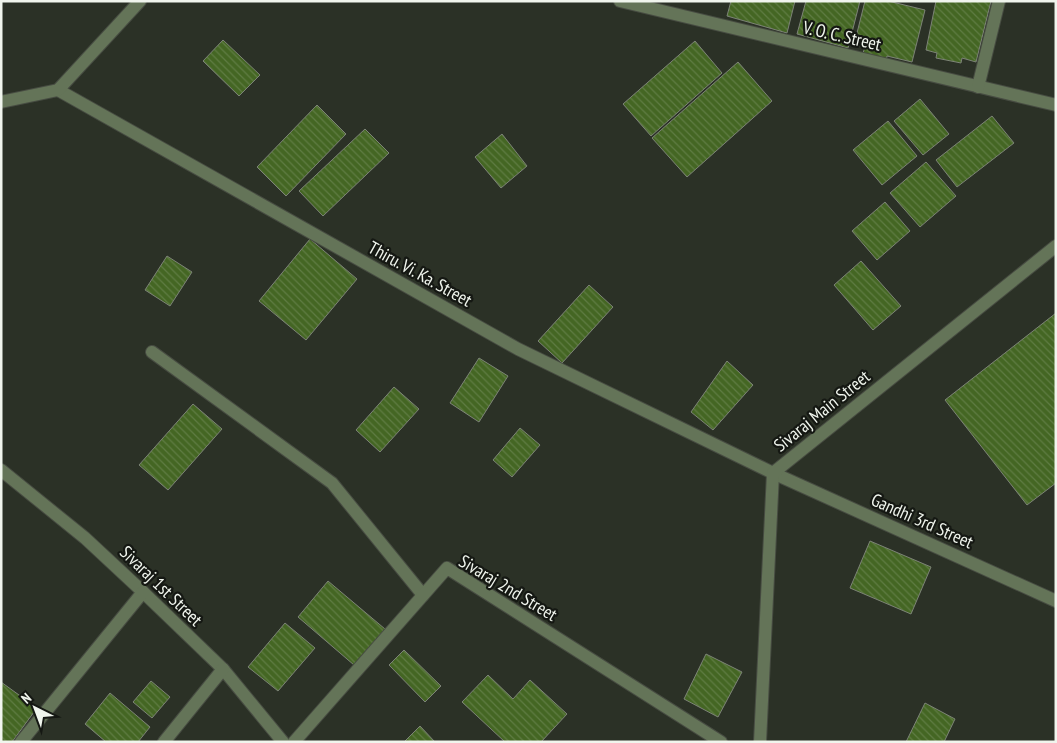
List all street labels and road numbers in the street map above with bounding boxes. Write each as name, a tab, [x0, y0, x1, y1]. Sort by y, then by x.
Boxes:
street label: V. O. C. Street	[800, 15, 883, 56]
street label: Thiru. Vi. Ka. Street	[364, 236, 476, 311]
street label: Sivaraj Main Street	[769, 365, 874, 456]
street label: Gandhi 3rd Street	[868, 488, 977, 553]
street label: Sivaraj 1st Street	[115, 541, 207, 631]
street label: Sivaraj 2nd Street	[455, 549, 562, 626]

